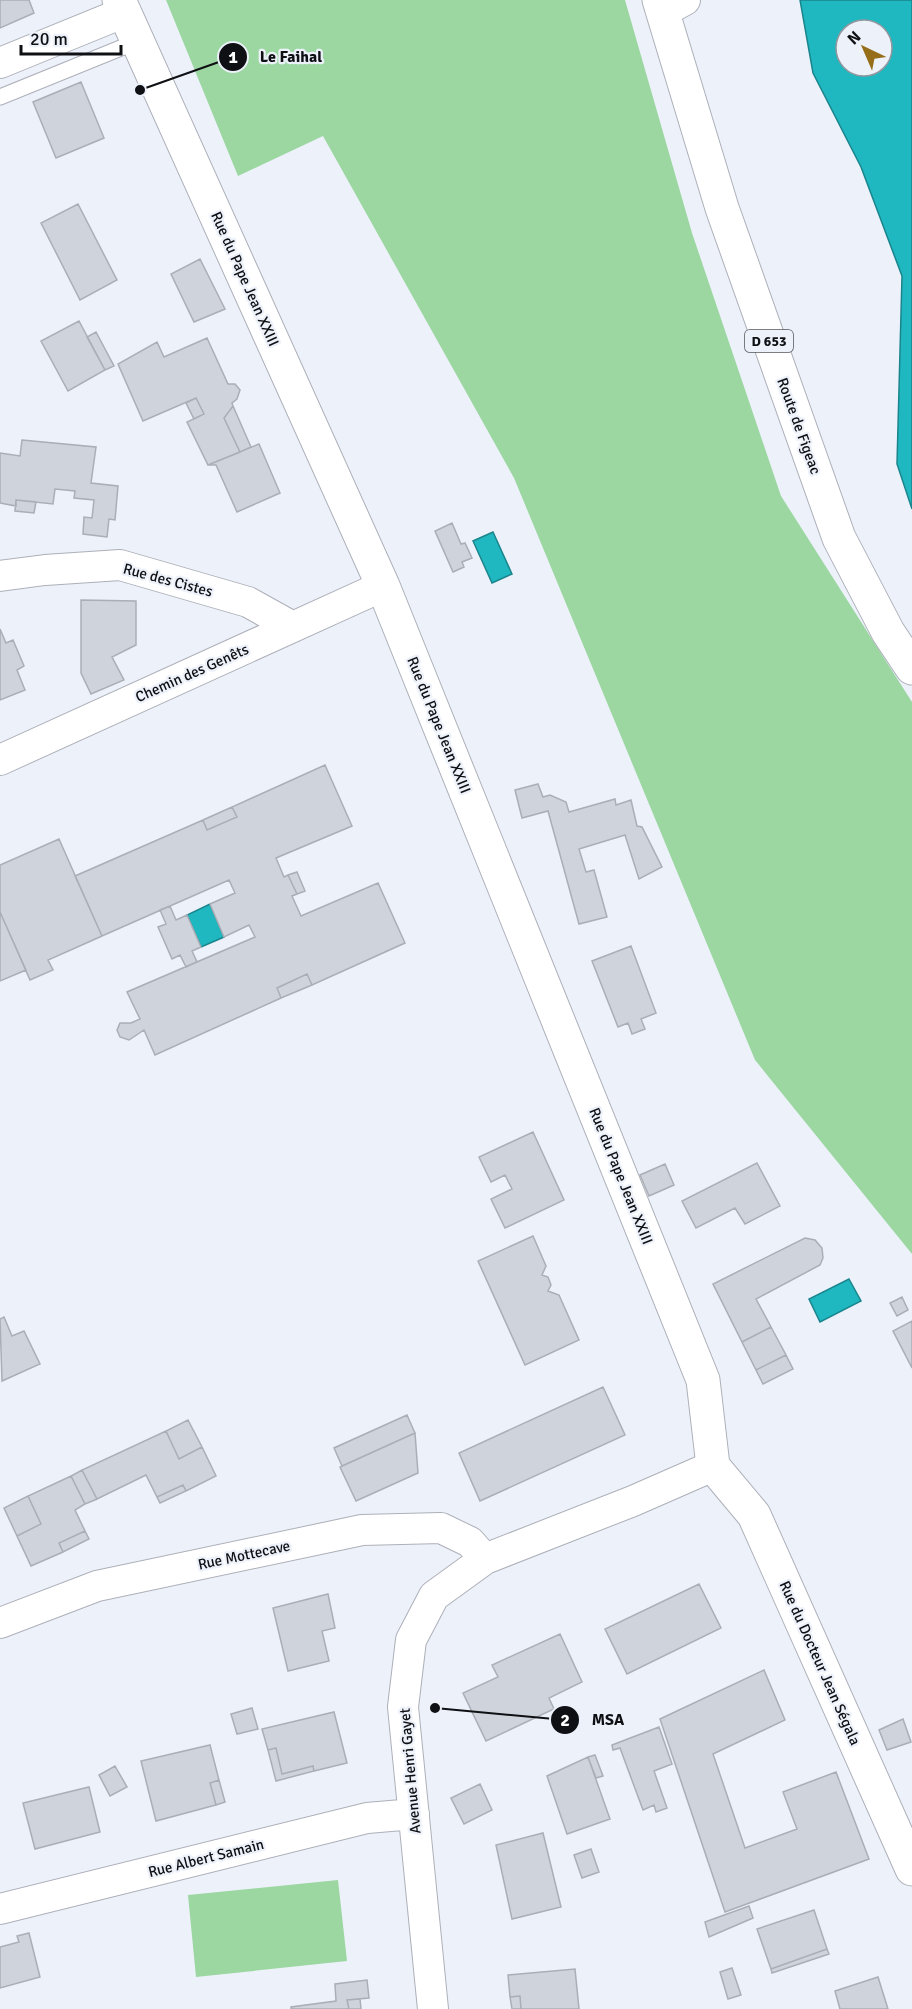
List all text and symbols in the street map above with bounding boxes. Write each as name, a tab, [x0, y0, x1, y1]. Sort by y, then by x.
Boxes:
scale bar	[21, 18, 122, 56]
north arrow	[834, 18, 894, 78]
text: N	[843, 27, 865, 49]
text: 20 m	[30, 28, 68, 50]
callout: Le Faihal	[218, 40, 334, 74]
text: 1	[228, 46, 238, 68]
text: Le Faihal	[260, 47, 322, 67]
street label: Rue du Pape Jean XXIII	[207, 209, 283, 349]
road number: D 653	[745, 330, 793, 352]
street label: Route de Figeac	[773, 375, 825, 477]
street label: Rue des Cistes	[121, 559, 215, 601]
street label: Chemin des Genêts	[133, 640, 252, 706]
street label: Rue du Pape Jean XXIII	[403, 654, 475, 796]
street label: Rue du Pape Jean XXIII	[585, 1105, 657, 1247]
street label: Rue Mottecave	[196, 1536, 292, 1574]
street label: Rue du Docteur Jean Ségala	[776, 1578, 864, 1748]
callout: MSA	[550, 1703, 637, 1737]
street label: Avenue Henri Gayet	[396, 1708, 424, 1834]
text: 2	[560, 1709, 570, 1731]
text: MSA	[592, 1710, 625, 1730]
street label: Rue Albert Samain	[146, 1835, 266, 1881]

